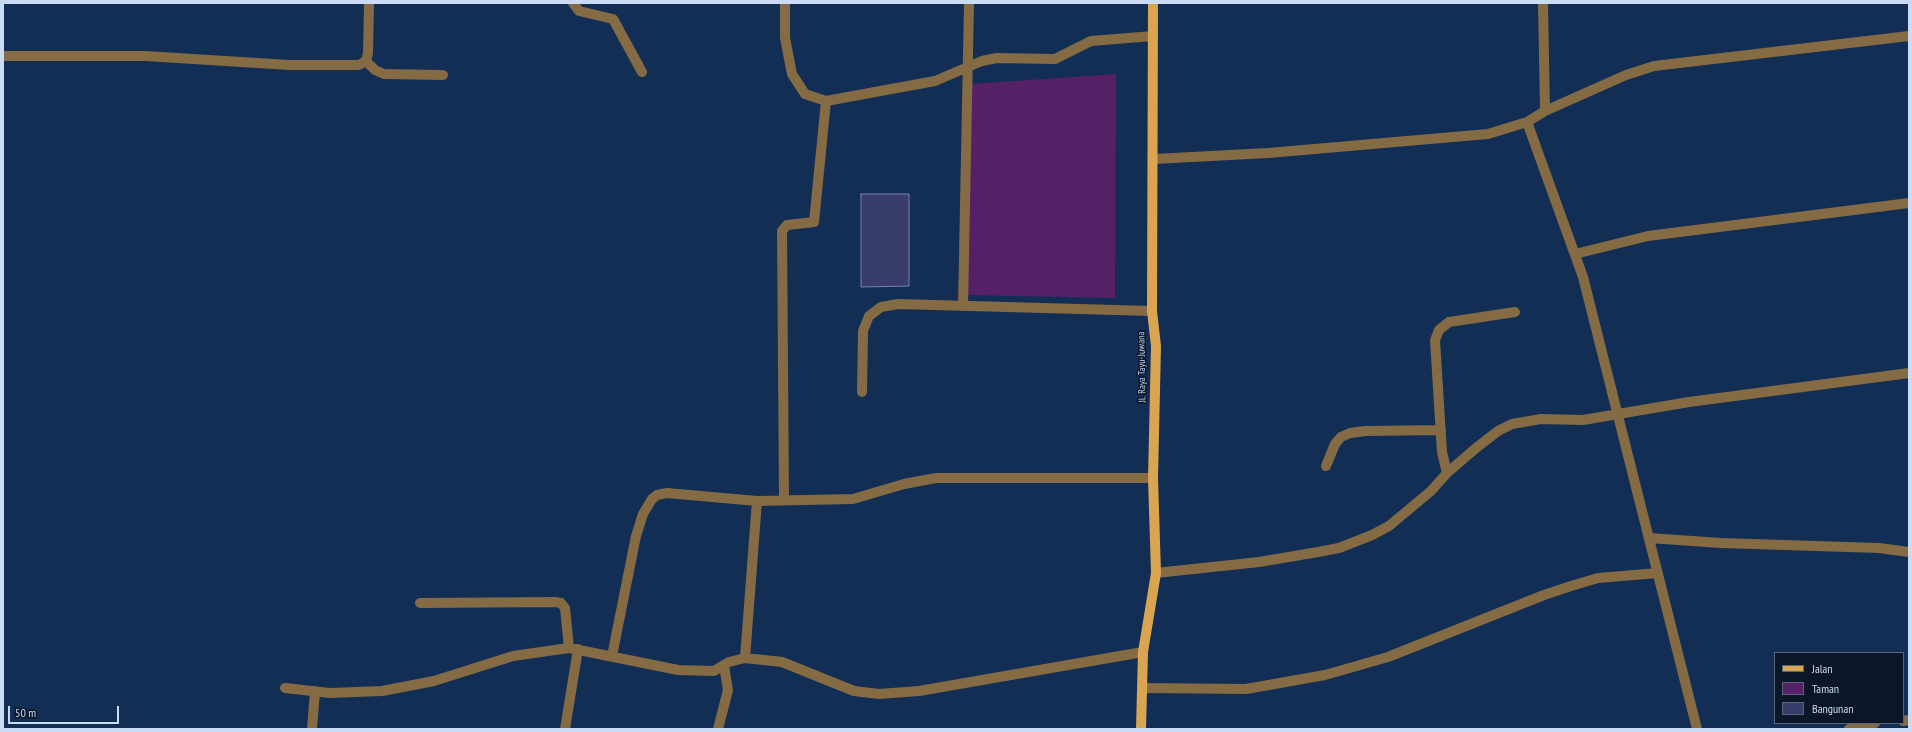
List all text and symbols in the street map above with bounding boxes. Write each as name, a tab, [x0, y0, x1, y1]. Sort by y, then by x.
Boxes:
street label: Jl. Raya Tayu-Juwana	[1135, 331, 1149, 403]
legend	[1774, 652, 1904, 724]
text: Jalan	[1812, 661, 1833, 676]
text: Taman	[1812, 681, 1839, 696]
scale bar	[10, 698, 121, 724]
text: Bangunan	[1812, 701, 1853, 716]
text: 50 m	[15, 705, 36, 720]

